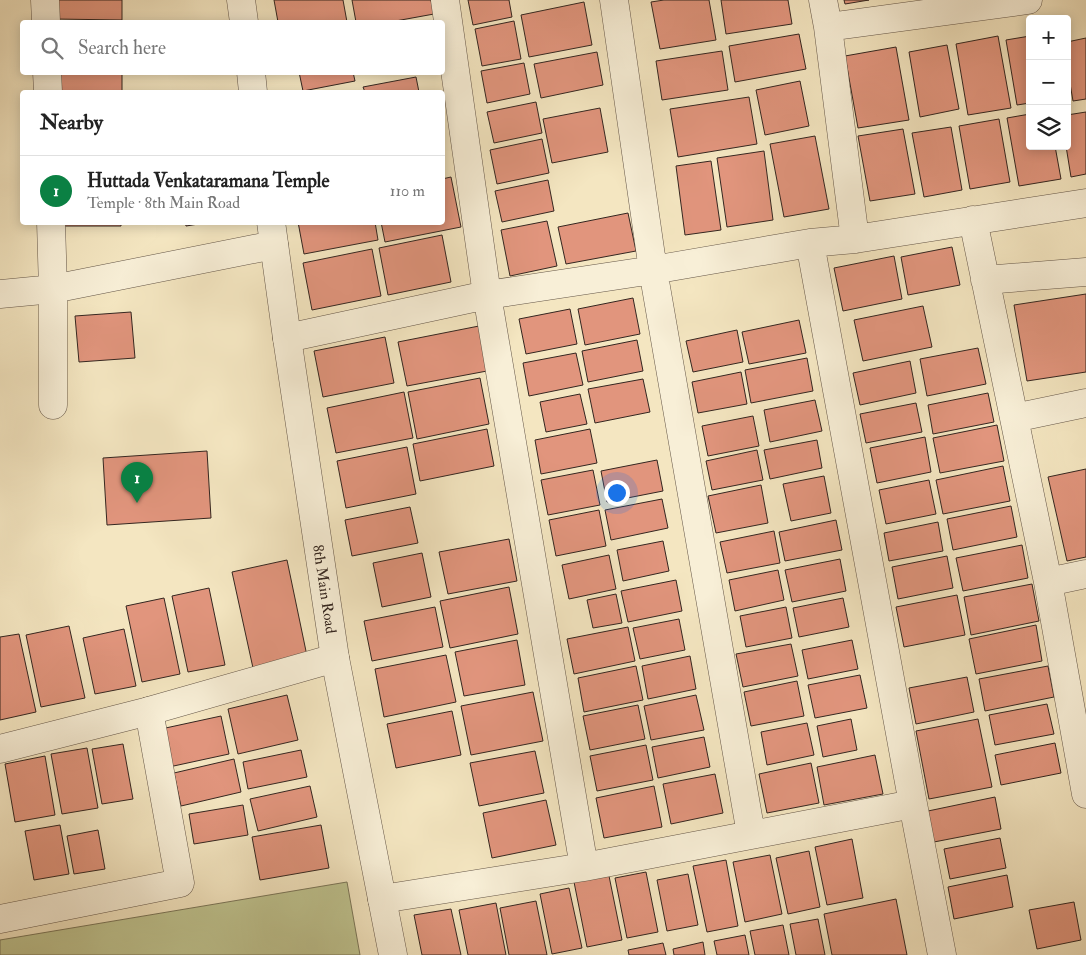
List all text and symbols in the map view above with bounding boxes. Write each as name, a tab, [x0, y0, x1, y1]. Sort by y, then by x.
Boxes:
map controls	[1026, 15, 1071, 150]
button: +	[1026, 15, 1071, 60]
search box	[20, 20, 445, 75]
icon: search	[38, 34, 66, 62]
text: Search here	[78, 36, 166, 60]
button: −	[1026, 60, 1071, 105]
button: layers	[1026, 105, 1071, 150]
text: Nearby	[40, 109, 103, 136]
text: Huttada Venkataramana Temple	[87, 169, 329, 193]
text: 1	[53, 181, 59, 201]
text: 110 m	[390, 181, 425, 201]
text: Temple · 8th Main Road	[87, 193, 240, 213]
pin: 1	[121, 462, 153, 503]
your location	[604, 480, 630, 506]
street label: 8th Main Road	[308, 543, 340, 636]

